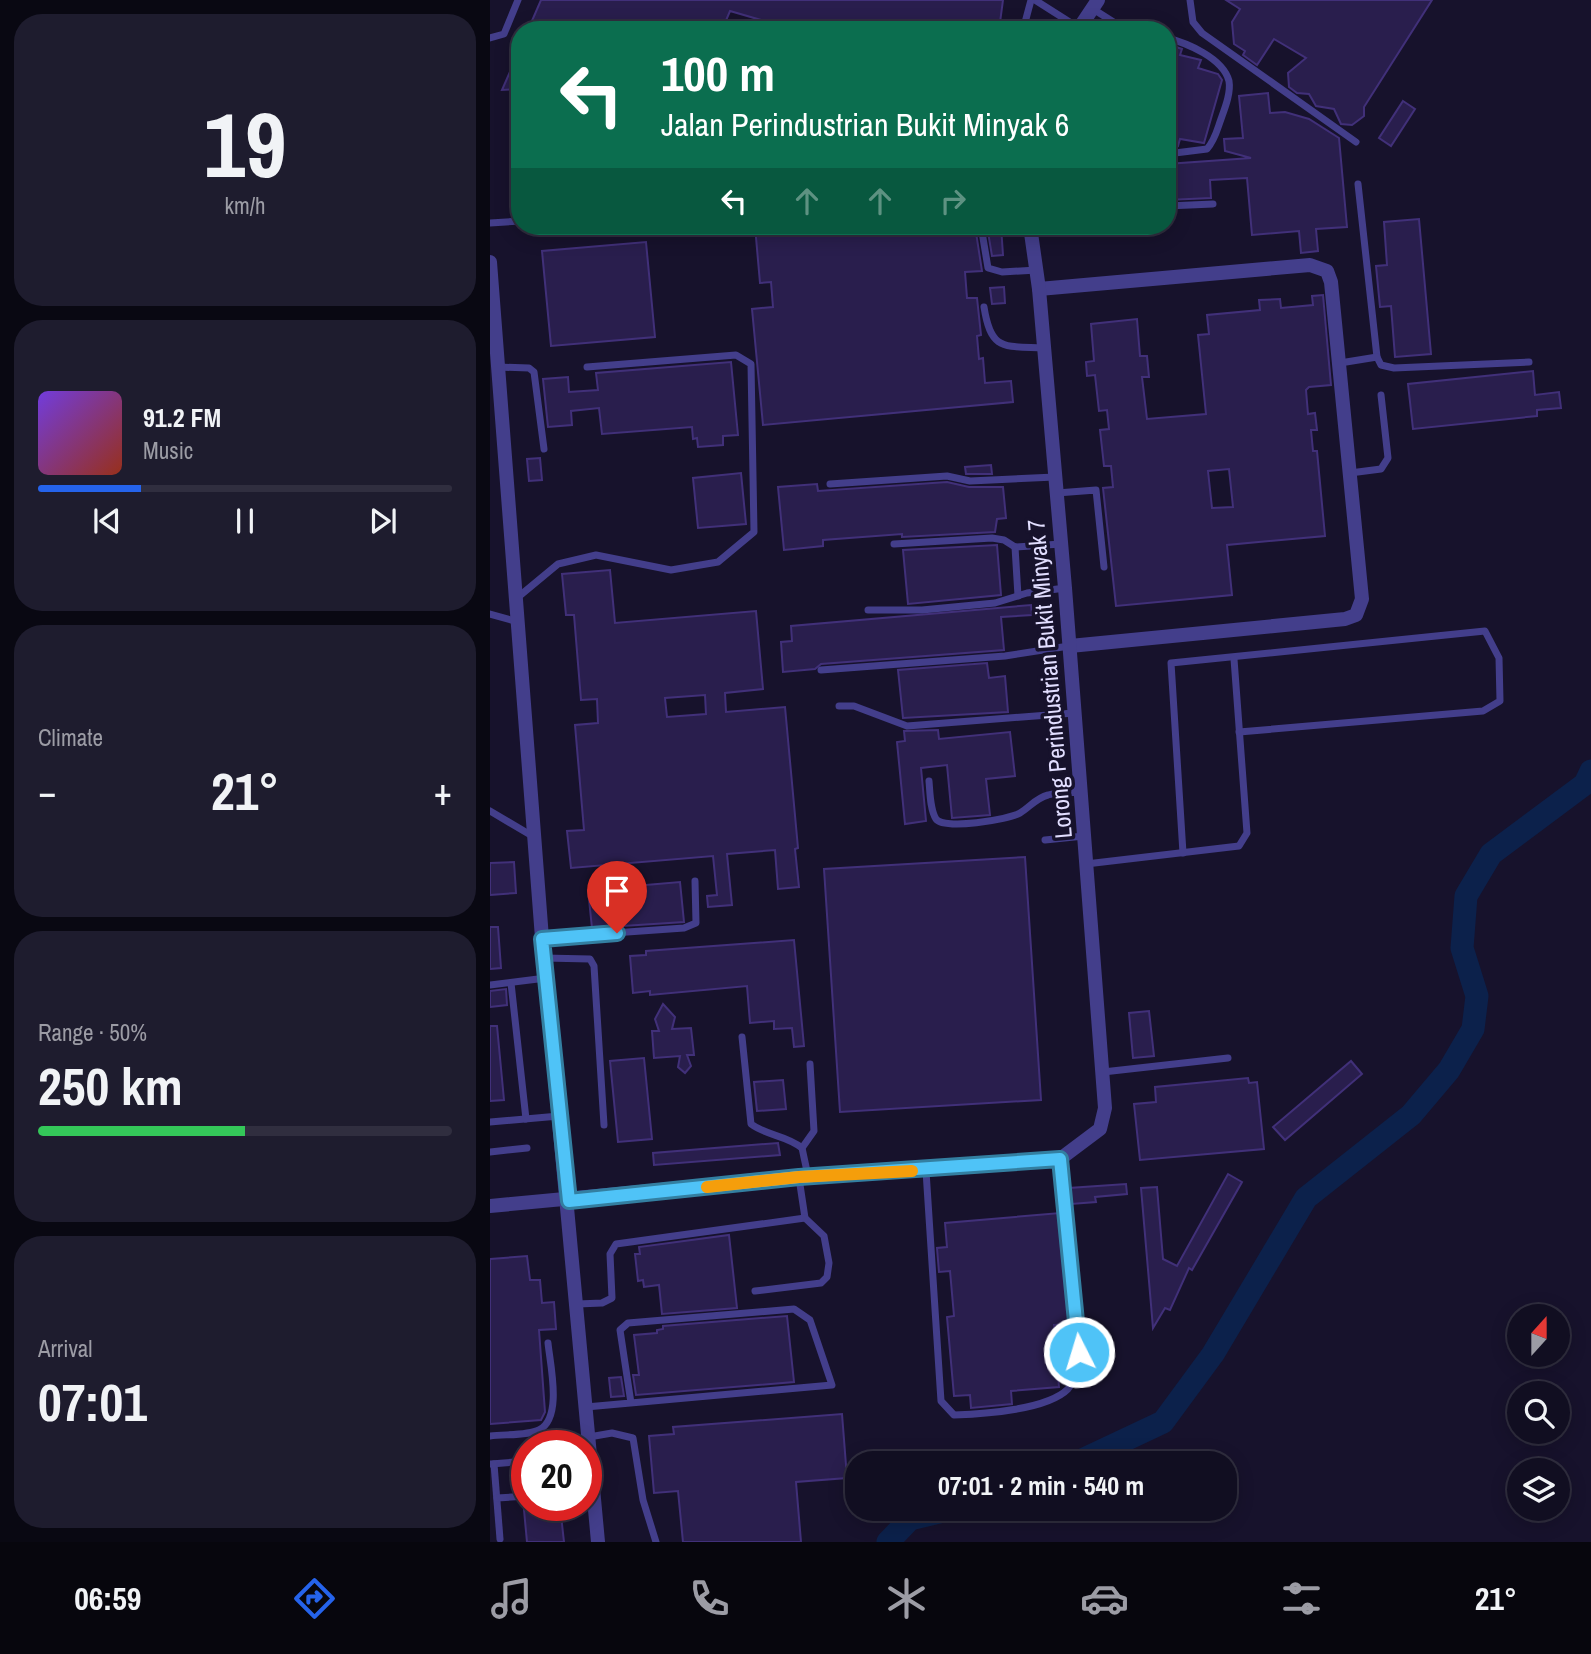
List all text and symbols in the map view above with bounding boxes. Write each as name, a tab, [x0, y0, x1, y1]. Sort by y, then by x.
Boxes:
text: 100 m	[661, 40, 775, 106]
icon: left	[546, 49, 637, 140]
text: 19	[204, 83, 287, 205]
text: Jalan Perindustrian Bukit Minyak 6	[661, 103, 1069, 146]
icon: left	[715, 182, 753, 220]
icon: ahead	[788, 182, 826, 220]
icon: ahead	[861, 182, 899, 220]
icon: right	[934, 182, 972, 220]
text: km/h	[225, 190, 265, 221]
text: 91.2 FM	[143, 400, 221, 435]
text: Music	[143, 435, 193, 466]
icon: previous	[88, 502, 126, 540]
icon: pause	[226, 502, 264, 540]
icon: next	[364, 502, 402, 540]
street label: Lorong Perindustrian Bukit Minyak 7	[1019, 518, 1079, 840]
text: Climate	[38, 722, 103, 753]
text: 21°	[211, 756, 279, 826]
text: −	[38, 766, 56, 817]
text: +	[434, 766, 452, 817]
pin	[587, 861, 647, 933]
icon: arrive	[598, 872, 636, 910]
text: Range · 50%	[38, 1017, 147, 1048]
text: 250 km	[38, 1051, 183, 1121]
north arrow	[1507, 1304, 1570, 1367]
map controls	[1507, 1304, 1570, 1521]
position arrow	[1042, 1315, 1116, 1389]
text: Arrival	[38, 1333, 93, 1364]
text: 07:01	[38, 1367, 147, 1437]
button: search	[1507, 1381, 1570, 1444]
speed limit sign: 20	[511, 1430, 602, 1521]
button: layers	[1507, 1458, 1570, 1521]
text: 07:01 · 2 min · 540 m	[938, 1468, 1144, 1503]
icon: directions	[290, 1574, 339, 1623]
icon: music	[487, 1574, 536, 1623]
icon: phone	[685, 1574, 734, 1623]
icon: climate	[882, 1574, 931, 1623]
icon: car	[1080, 1574, 1129, 1623]
icon: filters	[1277, 1574, 1326, 1623]
text: 06:59	[74, 1577, 141, 1620]
text: 21°	[1475, 1577, 1517, 1620]

